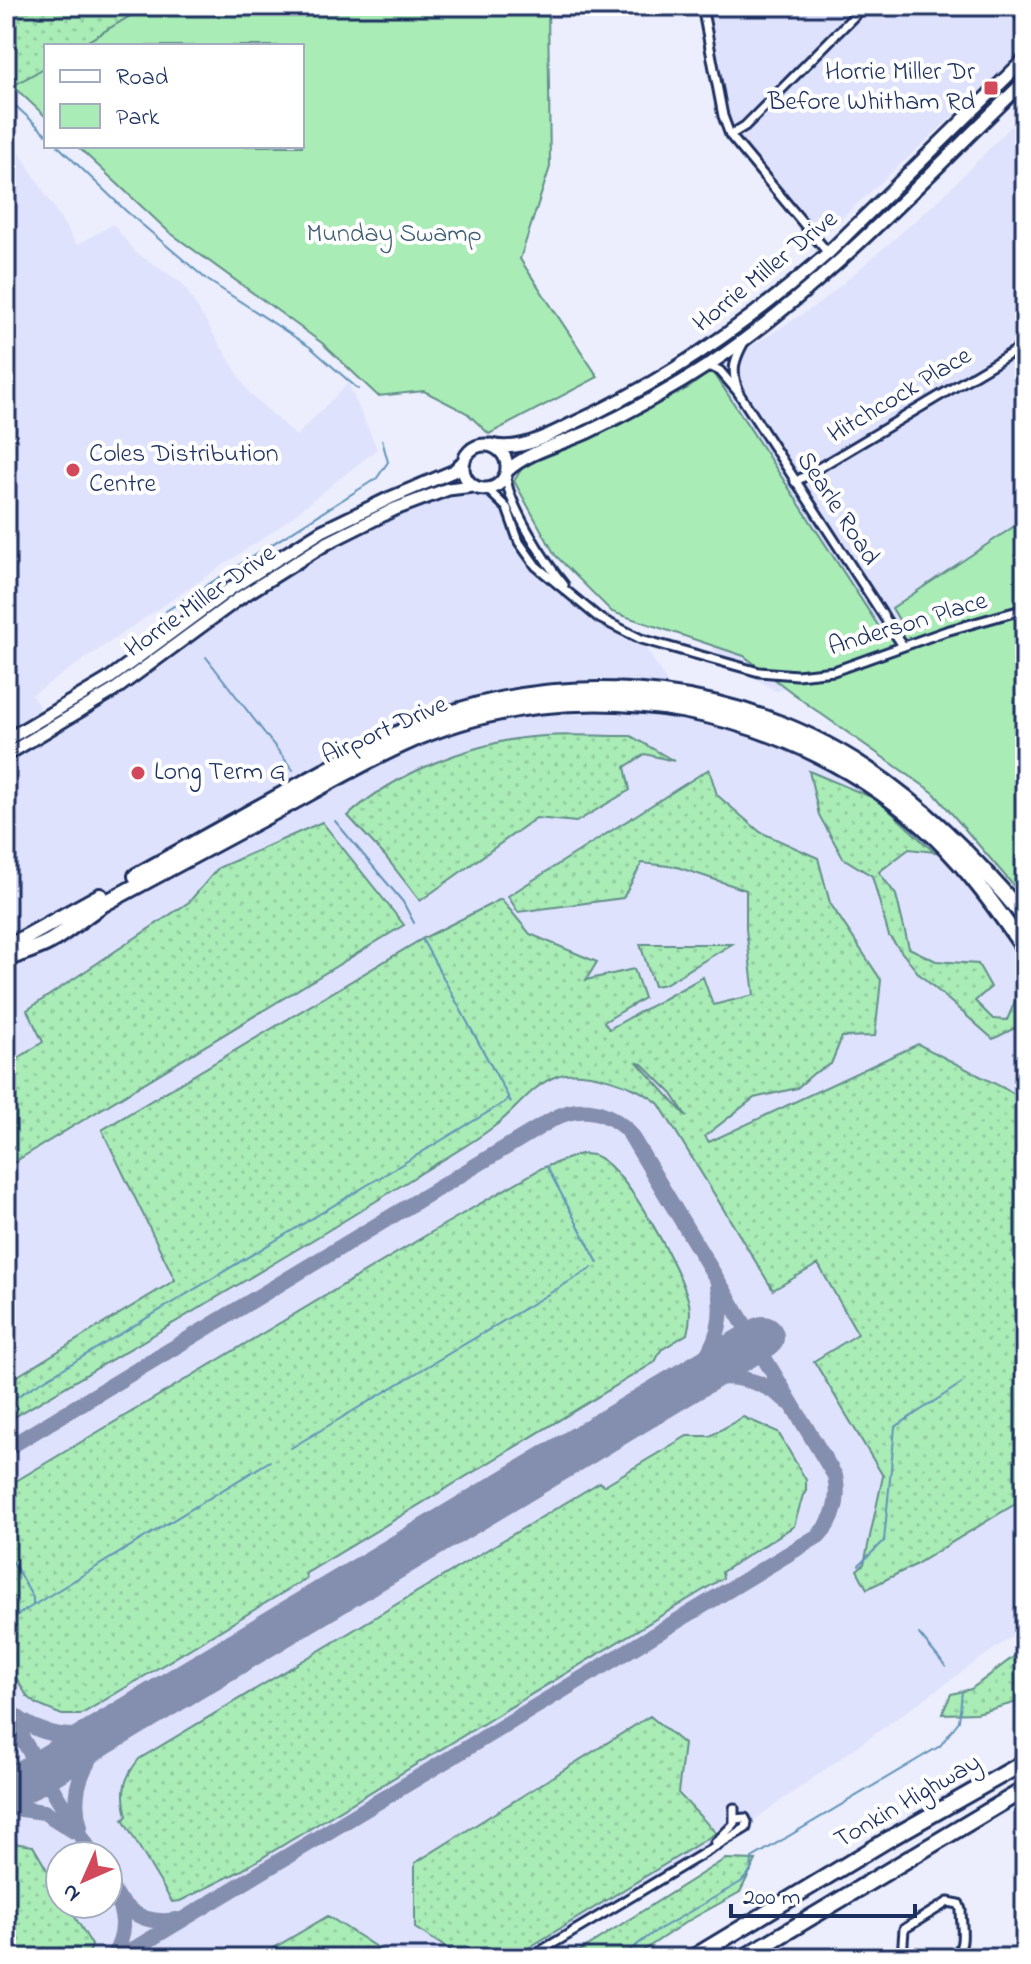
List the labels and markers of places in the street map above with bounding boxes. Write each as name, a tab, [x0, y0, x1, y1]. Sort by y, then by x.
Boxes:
place label: Horrie Miller Dr Before Whitham Rd	[767, 54, 976, 122]
marker: Horrie Miller Dr Before Whitham Rd	[982, 79, 1000, 97]
place label: Coles Distribution Centre	[89, 436, 279, 504]
marker: Coles Distribution Centre	[64, 461, 82, 479]
place label: Long Term G	[154, 754, 286, 792]
marker: Long Term G	[129, 764, 147, 782]

